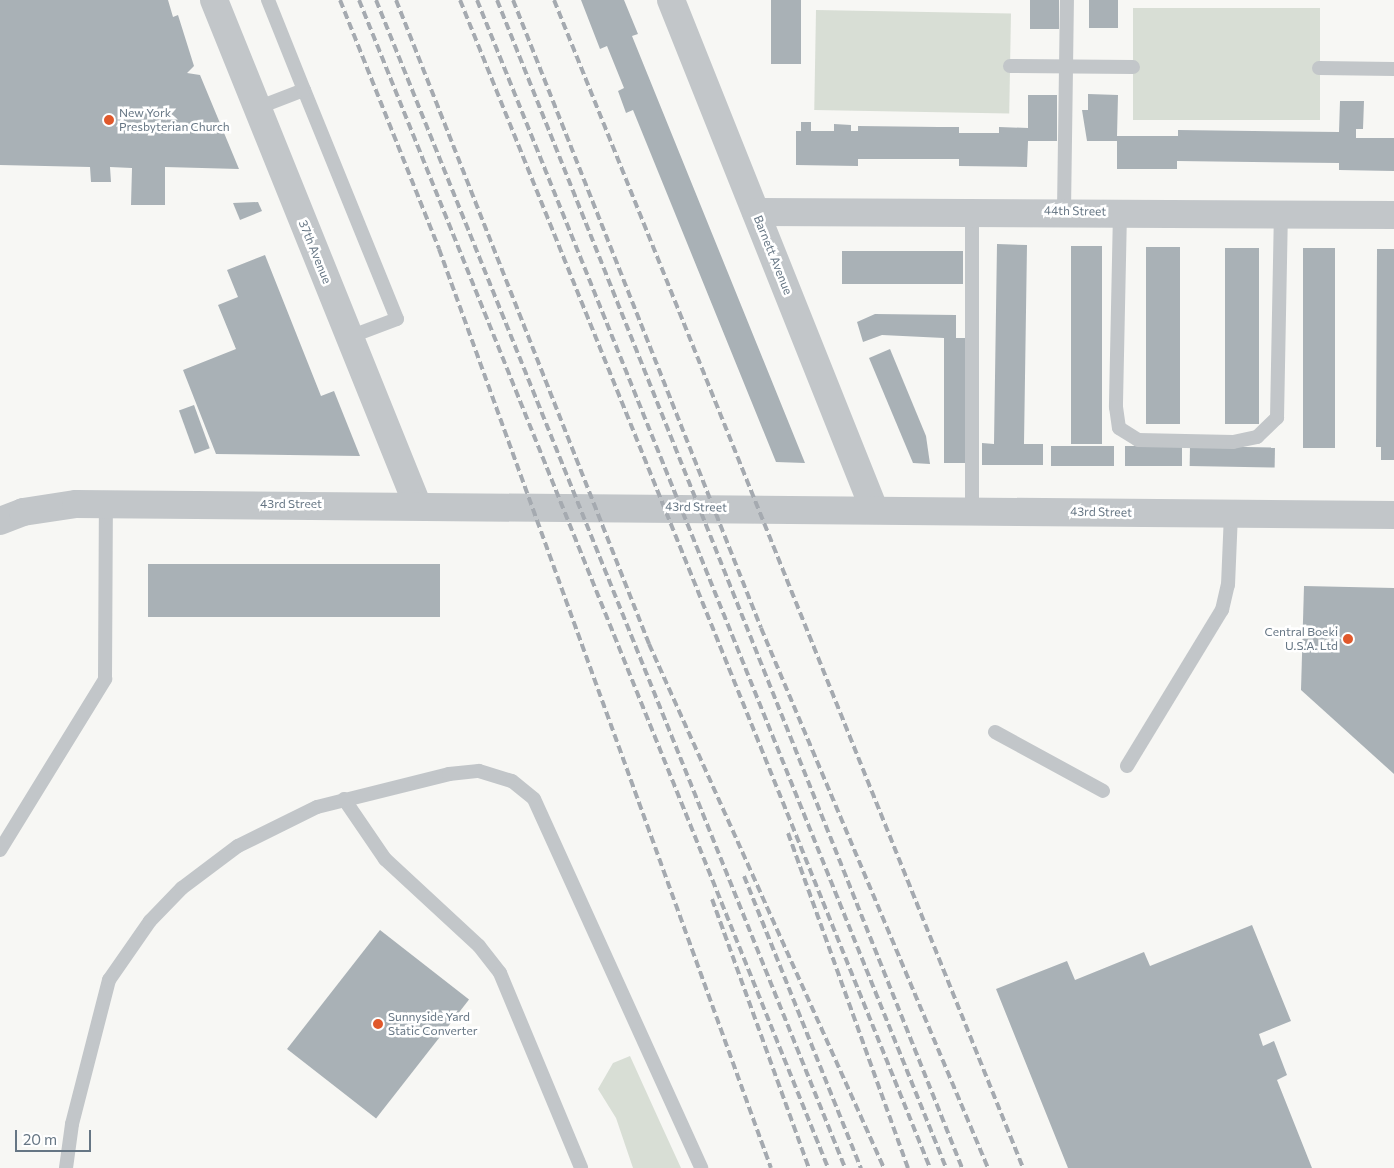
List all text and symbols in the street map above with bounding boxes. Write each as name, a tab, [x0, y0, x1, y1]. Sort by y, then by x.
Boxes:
place label: New York Presbyterian Church	[119, 106, 230, 134]
marker: New York Presbyterian Church	[103, 114, 115, 126]
street label: 44th Street	[1044, 203, 1106, 219]
street label: Barnett Avenue	[751, 213, 795, 297]
street label: 37th Avenue	[296, 218, 334, 286]
street label: 43rd Street	[260, 497, 322, 511]
street label: 43rd Street	[665, 499, 727, 515]
street label: 43rd Street	[1070, 504, 1132, 520]
place label: Central Boeki U.S.A. Ltd	[1265, 625, 1338, 653]
marker: Central Boeki U.S.A. Ltd	[1342, 633, 1354, 645]
place label: Sunnyside Yard Static Converter	[388, 1010, 478, 1038]
marker: Sunnyside Yard Static Converter	[372, 1018, 384, 1030]
scale bar	[18, 1120, 94, 1152]
text: 20 m	[23, 1130, 57, 1148]

